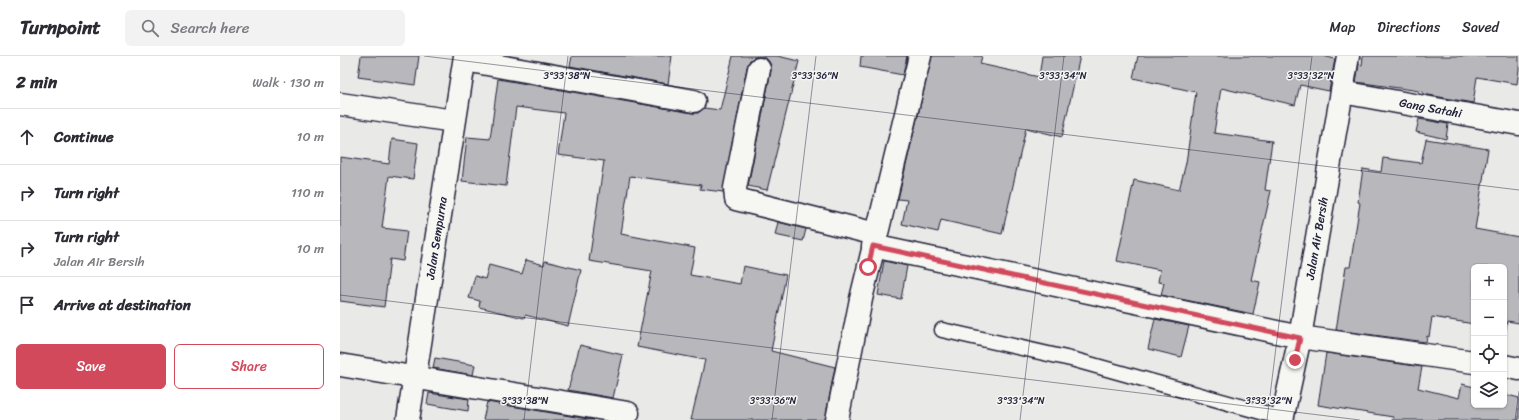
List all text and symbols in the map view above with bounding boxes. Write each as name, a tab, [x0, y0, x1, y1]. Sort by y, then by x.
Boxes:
search box	[125, 10, 405, 46]
text: Turnpoint	[20, 11, 101, 44]
text: Search here	[171, 15, 250, 41]
text: Map	[1329, 15, 1355, 40]
text: Directions	[1377, 15, 1440, 40]
text: Saved	[1462, 15, 1499, 40]
icon: search	[139, 17, 161, 39]
text: 2 min	[16, 67, 57, 97]
text: 3°33'38"N	[543, 67, 591, 85]
text: 3°33'36"N	[792, 67, 838, 85]
text: 3°33'34"N	[1039, 67, 1087, 85]
text: 3°33'32"N	[1288, 67, 1334, 85]
text: Walk · 130 m	[252, 71, 324, 94]
street label: Gang Satahi	[1397, 92, 1464, 125]
text: Continue	[54, 124, 114, 150]
text: 10 m	[297, 125, 324, 148]
icon: ahead	[16, 126, 38, 148]
text: Turn right	[54, 180, 119, 206]
text: 110 m	[291, 181, 324, 204]
icon: right	[16, 182, 38, 204]
street label: Jalan Sempurna	[419, 194, 454, 282]
street label: Jalan Air Bersih	[1299, 195, 1335, 282]
text: Turn right	[54, 224, 119, 250]
text: 10 m	[297, 237, 324, 260]
icon: right	[16, 238, 38, 260]
text: Jalan Air Bersih	[54, 250, 145, 273]
route start	[859, 258, 877, 276]
map controls	[1471, 264, 1507, 408]
button: +	[1471, 264, 1507, 300]
text: Arrive at destination	[54, 292, 191, 318]
icon: arrive	[16, 294, 38, 316]
button: −	[1471, 300, 1507, 336]
button: locate	[1471, 336, 1507, 372]
button: Save	[16, 344, 166, 389]
button: Share	[174, 344, 324, 389]
route end	[1286, 351, 1304, 369]
button: layers	[1471, 372, 1507, 408]
text: 3°33'38"N	[501, 392, 549, 410]
text: 3°33'36"N	[750, 392, 796, 410]
text: 3°33'34"N	[997, 392, 1045, 410]
text: 3°33'32"N	[1246, 392, 1292, 410]

